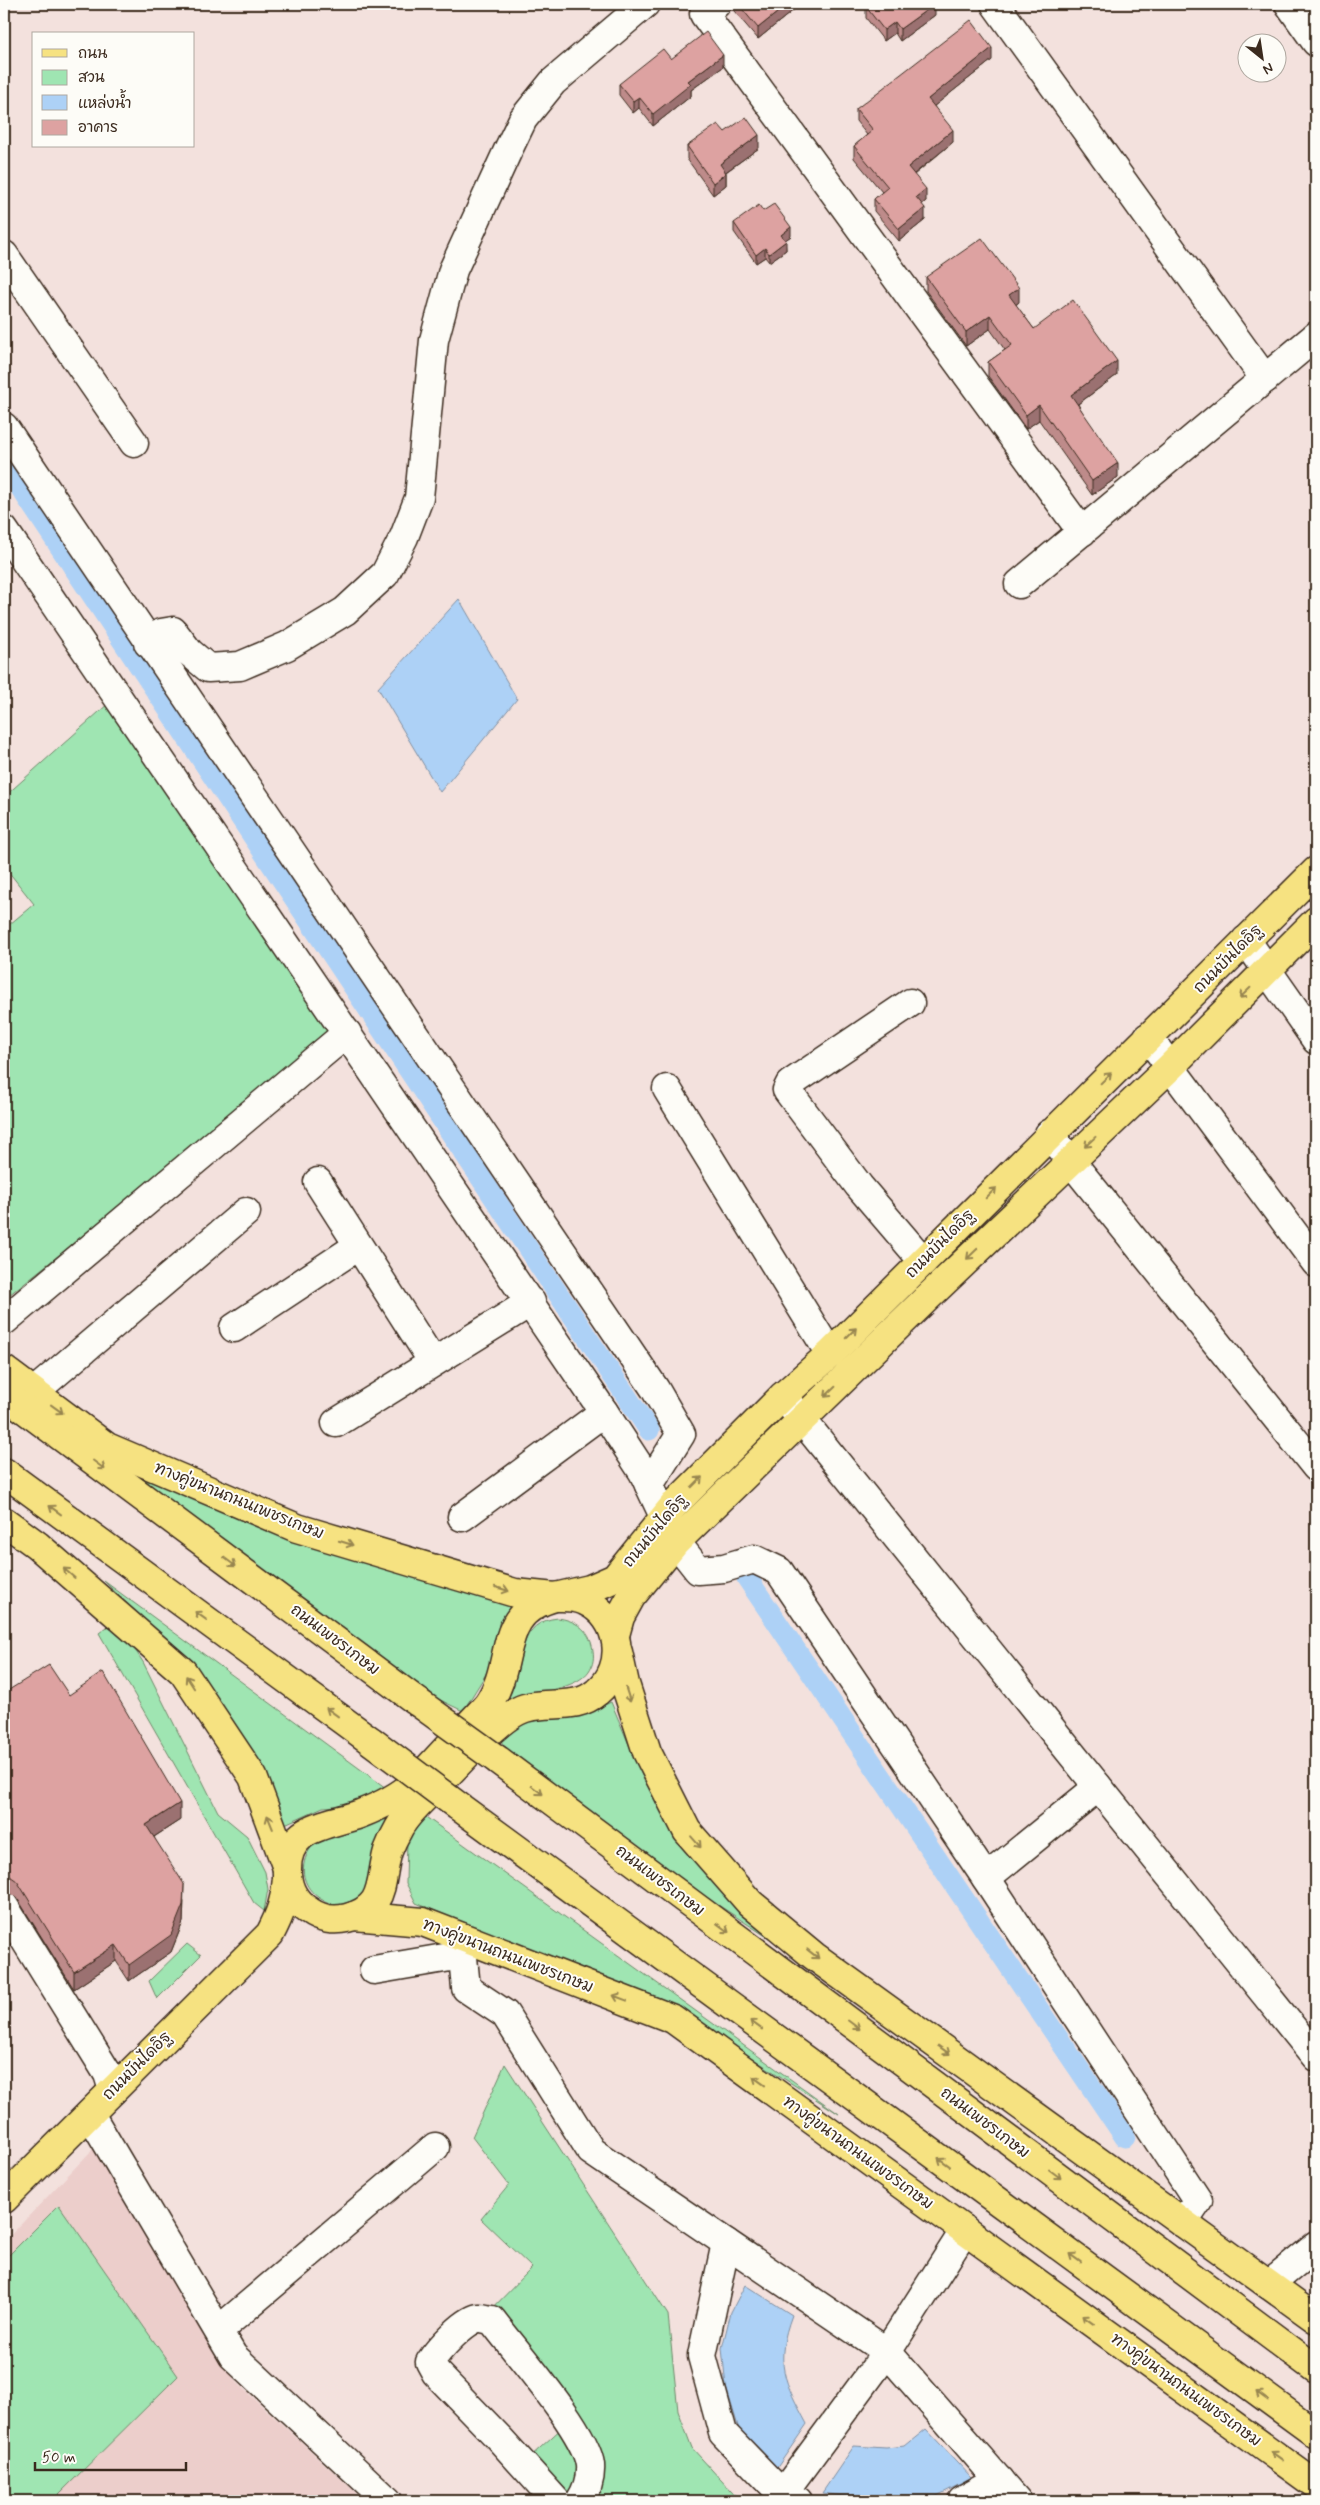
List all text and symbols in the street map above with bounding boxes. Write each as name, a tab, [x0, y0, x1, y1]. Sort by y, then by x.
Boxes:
legend	[32, 32, 195, 148]
north arrow	[1238, 32, 1288, 82]
text: ถนน	[78, 44, 107, 64]
text: N	[1259, 58, 1277, 79]
text: สวน	[78, 68, 105, 88]
text: แหล่งน้ำ	[78, 89, 132, 114]
text: อาคาร	[78, 118, 118, 138]
street label: ถนนบันไดอิฐ	[1188, 919, 1267, 998]
one-way arrow	[1239, 987, 1251, 999]
one-way arrow	[1100, 1072, 1112, 1084]
one-way arrow	[1084, 1136, 1096, 1148]
one-way arrow	[985, 1187, 997, 1199]
street label: ถนนบันไดอิฐ	[900, 1204, 979, 1283]
one-way arrow	[966, 1248, 979, 1260]
one-way arrow	[845, 1327, 857, 1339]
one-way arrow	[824, 1386, 837, 1398]
one-way arrow	[50, 1404, 63, 1415]
street label: ทางคู่ขนานถนนเพชรเกษม	[151, 1455, 328, 1546]
one-way arrow	[92, 1460, 106, 1470]
one-way arrow	[691, 1476, 703, 1488]
street label: ถนนบันไดอิฐ	[617, 1489, 692, 1572]
one-way arrow	[48, 1505, 62, 1515]
one-way arrow	[338, 1538, 354, 1548]
one-way arrow	[223, 1556, 236, 1567]
one-way arrow	[63, 1568, 76, 1579]
one-way arrow	[493, 1584, 509, 1594]
street label: ถนนเพชรเกษม	[286, 1600, 384, 1680]
one-way arrow	[194, 1611, 208, 1621]
one-way arrow	[184, 1675, 195, 1689]
one-way arrow	[624, 1687, 634, 1703]
one-way arrow	[325, 1707, 339, 1717]
one-way arrow	[530, 1785, 544, 1795]
one-way arrow	[265, 1815, 274, 1830]
one-way arrow	[691, 1835, 702, 1848]
street label: ถนนเพชรเกษม	[611, 1841, 709, 1921]
street label: ทางคู่ขนานถนนเพชรเกษม	[419, 1912, 597, 1999]
one-way arrow	[716, 1923, 729, 1934]
one-way arrow	[806, 1949, 819, 1960]
one-way arrow	[613, 1993, 628, 2002]
one-way arrow	[749, 2020, 763, 2030]
one-way arrow	[847, 2020, 860, 2031]
street label: ถนนบันไดอิฐ	[97, 2026, 176, 2105]
one-way arrow	[937, 2045, 951, 2055]
one-way arrow	[752, 2075, 766, 2086]
street label: ถนนเพชรเกษม	[936, 2083, 1034, 2163]
street label: ทางคู่ขนานถนนเพชรเกษม	[778, 2090, 939, 2216]
one-way arrow	[937, 2157, 951, 2167]
one-way arrow	[1048, 2169, 1061, 2180]
one-way arrow	[1068, 2253, 1082, 2263]
one-way arrow	[1082, 2315, 1096, 2325]
street label: ทางคู่ขนานถนนเพชรเกษม	[1106, 2327, 1267, 2453]
one-way arrow	[1255, 2391, 1269, 2401]
scale bar	[35, 2440, 186, 2472]
text: 50 m	[42, 2448, 76, 2468]
one-way arrow	[1270, 2451, 1284, 2461]

